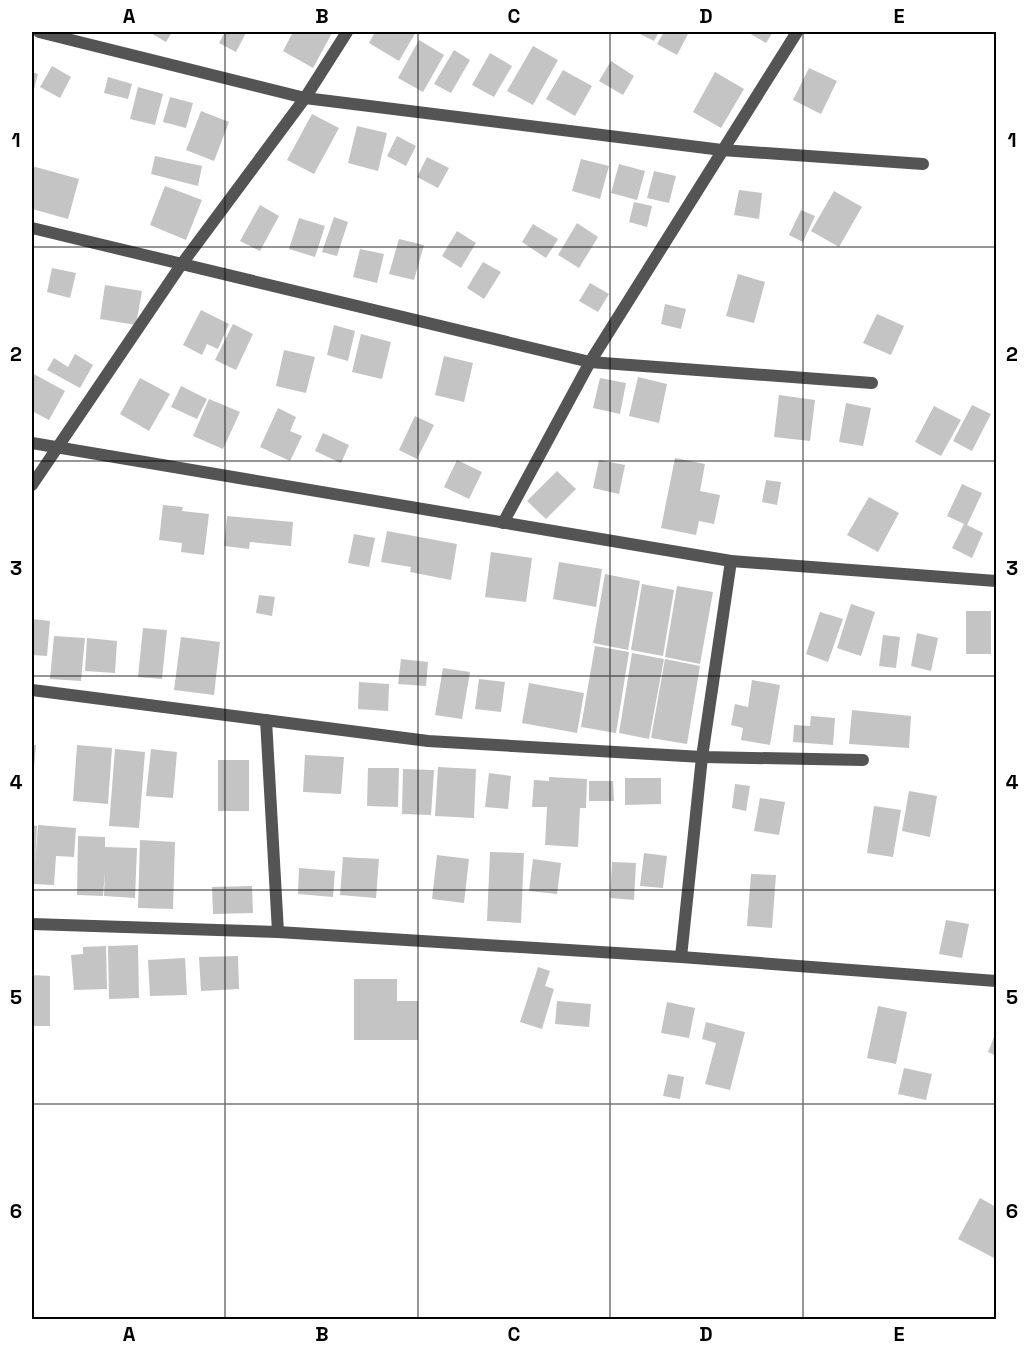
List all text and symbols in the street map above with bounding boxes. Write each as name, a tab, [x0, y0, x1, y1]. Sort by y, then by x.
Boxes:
text: A	[123, 3, 136, 29]
text: B	[315, 3, 329, 29]
text: C	[508, 3, 521, 29]
text: D	[699, 3, 713, 29]
text: E	[893, 3, 905, 29]
text: 1	[11, 127, 21, 153]
text: 1	[1007, 127, 1017, 153]
text: 2	[10, 341, 22, 367]
text: 2	[1006, 341, 1018, 367]
text: 3	[10, 555, 22, 581]
text: 3	[1006, 555, 1018, 581]
text: 4	[10, 769, 23, 795]
text: 4	[1006, 769, 1019, 795]
text: 5	[10, 984, 22, 1010]
text: 5	[1006, 984, 1018, 1010]
text: 6	[10, 1198, 22, 1224]
text: 6	[1006, 1198, 1018, 1224]
text: A	[123, 1321, 136, 1347]
text: B	[315, 1321, 329, 1347]
text: C	[508, 1321, 521, 1347]
text: D	[699, 1321, 713, 1347]
text: E	[893, 1321, 905, 1347]

